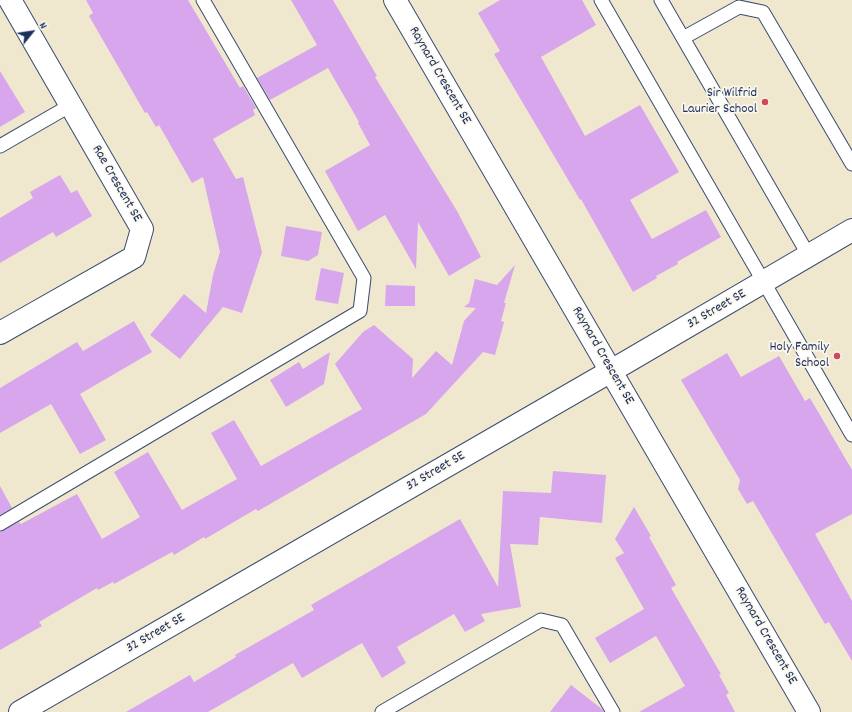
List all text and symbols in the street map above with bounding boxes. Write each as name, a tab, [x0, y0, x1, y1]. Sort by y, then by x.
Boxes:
north arrow	[12, 12, 52, 52]
text: N	[34, 20, 51, 32]
street label: Raynard Crescent SE	[404, 24, 474, 128]
place label: Sir Wilfrid Laurier School	[682, 86, 757, 118]
marker: Sir Wilfrid Laurier School	[760, 97, 770, 107]
street label: Rae Crescent SE	[87, 143, 145, 225]
street label: 32 Street SE	[685, 286, 749, 334]
street label: Raynard Crescent SE	[567, 304, 637, 408]
place label: Holy Family School	[769, 340, 829, 372]
marker: Holy Family School	[832, 351, 842, 361]
street label: 32 Street SE	[404, 448, 468, 496]
street label: Raynard Crescent SE	[730, 584, 800, 688]
street label: 32 Street SE	[124, 610, 188, 658]

